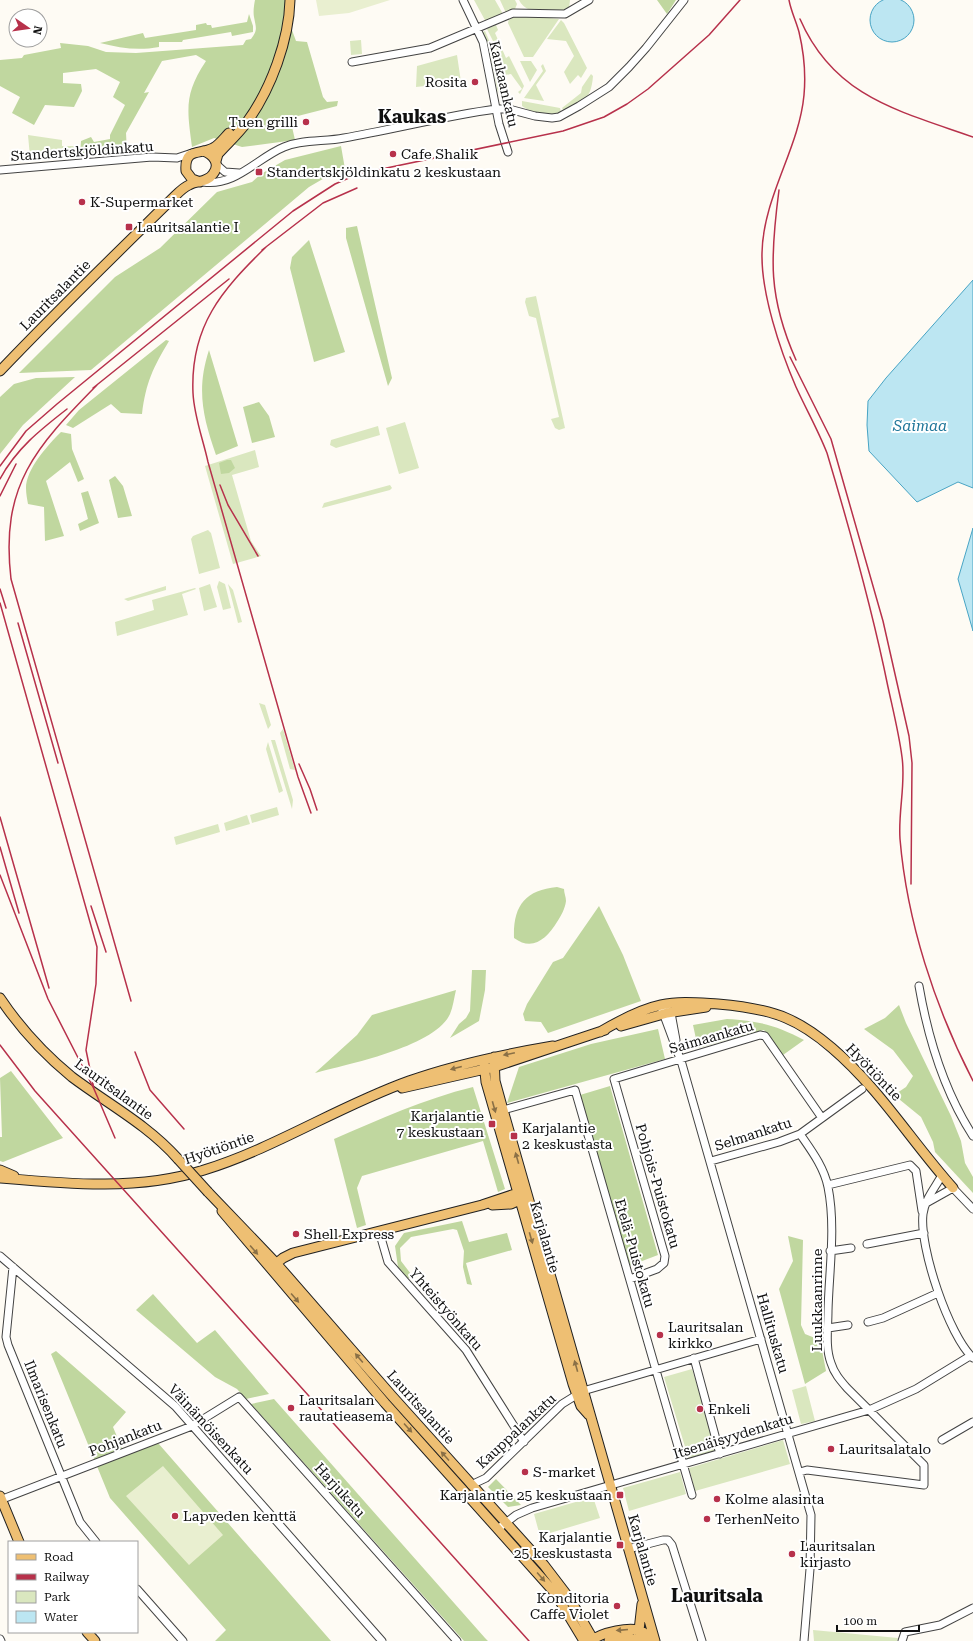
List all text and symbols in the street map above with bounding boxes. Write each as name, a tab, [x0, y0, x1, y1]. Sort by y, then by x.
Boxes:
north arrow	[8, 8, 48, 48]
text: N	[30, 25, 45, 36]
street label: Kaukaankatu	[486, 39, 522, 129]
place label: Rosita	[425, 74, 467, 90]
marker: Rosita	[470, 77, 480, 87]
district label: Kaukas	[378, 106, 446, 127]
place label: Tuen grilli	[228, 114, 299, 130]
marker: Tuen grilli	[301, 117, 311, 127]
street label: Standertskjöldinkatu	[10, 138, 154, 164]
place label: Cafe Shalik	[401, 146, 478, 162]
marker: Cafe Shalik	[388, 149, 398, 159]
place label: Standertskjöldinkatu 2 keskustaan	[267, 164, 501, 180]
marker: Standertskjöldinkatu 2 keskustaan	[254, 167, 264, 177]
place label: K-Supermarket	[90, 194, 193, 210]
marker: K-Supermarket	[77, 197, 87, 207]
place label: Lauritsalantie I	[137, 219, 239, 235]
marker: Lauritsalantie I	[124, 222, 134, 232]
street label: Lauritsalantie	[16, 256, 94, 334]
water label: Saimaa	[892, 417, 947, 435]
street label: Saimaankatu	[667, 1017, 755, 1057]
street label: Hyötiöntie	[843, 1040, 905, 1104]
one-way arrow	[503, 1051, 515, 1057]
street label: Lauritsalantie	[72, 1055, 157, 1123]
one-way arrow	[450, 1065, 462, 1071]
one-way arrow	[491, 1101, 497, 1114]
place label: Karjalantie 7 keskustaan	[396, 1108, 484, 1140]
street label: Selmankatu	[713, 1114, 794, 1154]
marker: Karjalantie 7 keskustaan	[487, 1119, 497, 1129]
place label: Karjalantie 2 keskustasta	[522, 1120, 613, 1152]
street label: Pohjois-Puistokatu	[633, 1122, 684, 1250]
street label: Hyötiöntie	[182, 1128, 256, 1167]
marker: Karjalantie 2 keskustasta	[509, 1131, 519, 1141]
one-way arrow	[514, 1152, 520, 1164]
street label: Etelä-Puistokatu	[612, 1197, 658, 1309]
street label: Karjalantie	[527, 1200, 563, 1275]
place label: Shell Express	[304, 1226, 395, 1242]
marker: Shell Express	[291, 1229, 301, 1239]
one-way arrow	[528, 1233, 534, 1245]
one-way arrow	[249, 1245, 259, 1255]
street label: Luukkaanrinne	[809, 1248, 825, 1352]
street label: Yhteistyönkatu	[406, 1265, 486, 1353]
street label: Hallituskatu	[754, 1291, 792, 1375]
one-way arrow	[291, 1293, 300, 1303]
place label: Lauritsalan kirkko	[668, 1319, 744, 1351]
marker: Lauritsalan kirkko	[655, 1330, 665, 1340]
one-way arrow	[355, 1352, 364, 1363]
street label: Ilmarisenkatu	[21, 1358, 71, 1450]
one-way arrow	[573, 1359, 579, 1371]
street label: Lauritsalantie	[384, 1367, 458, 1447]
street label: Väinämöisenkatu	[165, 1381, 257, 1477]
street label: Kauppalankatu	[473, 1390, 559, 1472]
place label: Lauritsalan rautatieasema	[299, 1392, 393, 1424]
place label: Enkeli	[708, 1401, 751, 1417]
marker: Lauritsalan rautatieasema	[286, 1403, 296, 1413]
marker: Enkeli	[695, 1404, 705, 1414]
street label: Itsenäisyydenkatu	[671, 1410, 795, 1462]
street label: Pohjankatu	[86, 1417, 164, 1459]
one-way arrow	[403, 1423, 413, 1433]
place label: Lauritsalatalo	[839, 1441, 931, 1457]
marker: Lauritsalatalo	[826, 1444, 836, 1454]
one-way arrow	[441, 1451, 450, 1460]
street label: Harjukatu	[311, 1460, 369, 1521]
place label: S-market	[533, 1464, 595, 1480]
marker: S-market	[520, 1467, 530, 1477]
place label: Karjalantie 25 keskustaan	[440, 1487, 612, 1503]
marker: Karjalantie 25 keskustaan	[615, 1490, 625, 1500]
place label: Kolme alasinta	[725, 1491, 825, 1507]
marker: Kolme alasinta	[712, 1494, 722, 1504]
place label: Lapveden kenttä	[183, 1508, 297, 1524]
marker: Lapveden kenttä	[170, 1511, 180, 1521]
place label: TerhenNeito	[715, 1511, 800, 1527]
street label: Karjalantie	[625, 1513, 661, 1588]
marker: TerhenNeito	[702, 1514, 712, 1524]
place label: Karjalantie 25 keskustasta	[514, 1529, 612, 1561]
place label: Lauritsalan kirjasto	[800, 1538, 876, 1570]
marker: Karjalantie 25 keskustasta	[615, 1540, 625, 1550]
legend	[8, 1541, 138, 1633]
marker: Lauritsalan kirjasto	[787, 1549, 797, 1559]
text: Road	[44, 1550, 74, 1564]
text: Railway	[44, 1570, 90, 1584]
one-way arrow	[537, 1572, 546, 1582]
district label: Lauritsala	[671, 1585, 763, 1606]
text: Park	[44, 1590, 71, 1604]
place label: Konditoria Caffe Violet	[530, 1590, 609, 1622]
marker: Konditoria Caffe Violet	[612, 1601, 622, 1611]
scale bar	[837, 1607, 919, 1633]
text: Water	[44, 1610, 78, 1624]
text: 100 m	[843, 1614, 877, 1628]
one-way arrow	[616, 1627, 628, 1633]

